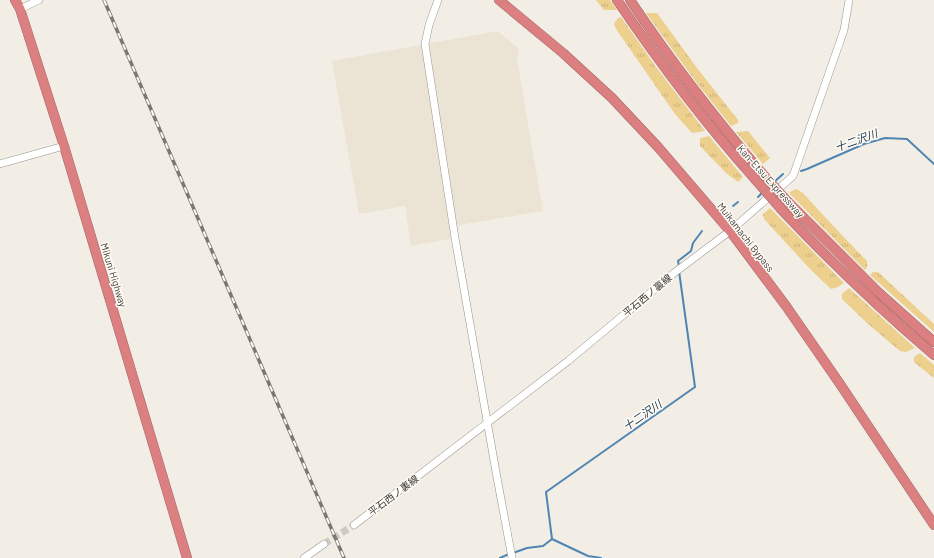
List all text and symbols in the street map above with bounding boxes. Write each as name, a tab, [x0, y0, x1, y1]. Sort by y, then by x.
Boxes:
water label: 十二沢川	[833, 126, 880, 154]
street label: Kan-Etsu Expressway	[735, 142, 807, 220]
street label: Muikamachi Bypass	[715, 200, 777, 274]
street label: Mikuni Highway	[99, 241, 130, 309]
street label: 平石西ノ裏線	[620, 271, 674, 319]
water label: 十二沢川	[620, 396, 665, 433]
street label: 平石西ノ裏線	[365, 472, 421, 518]

